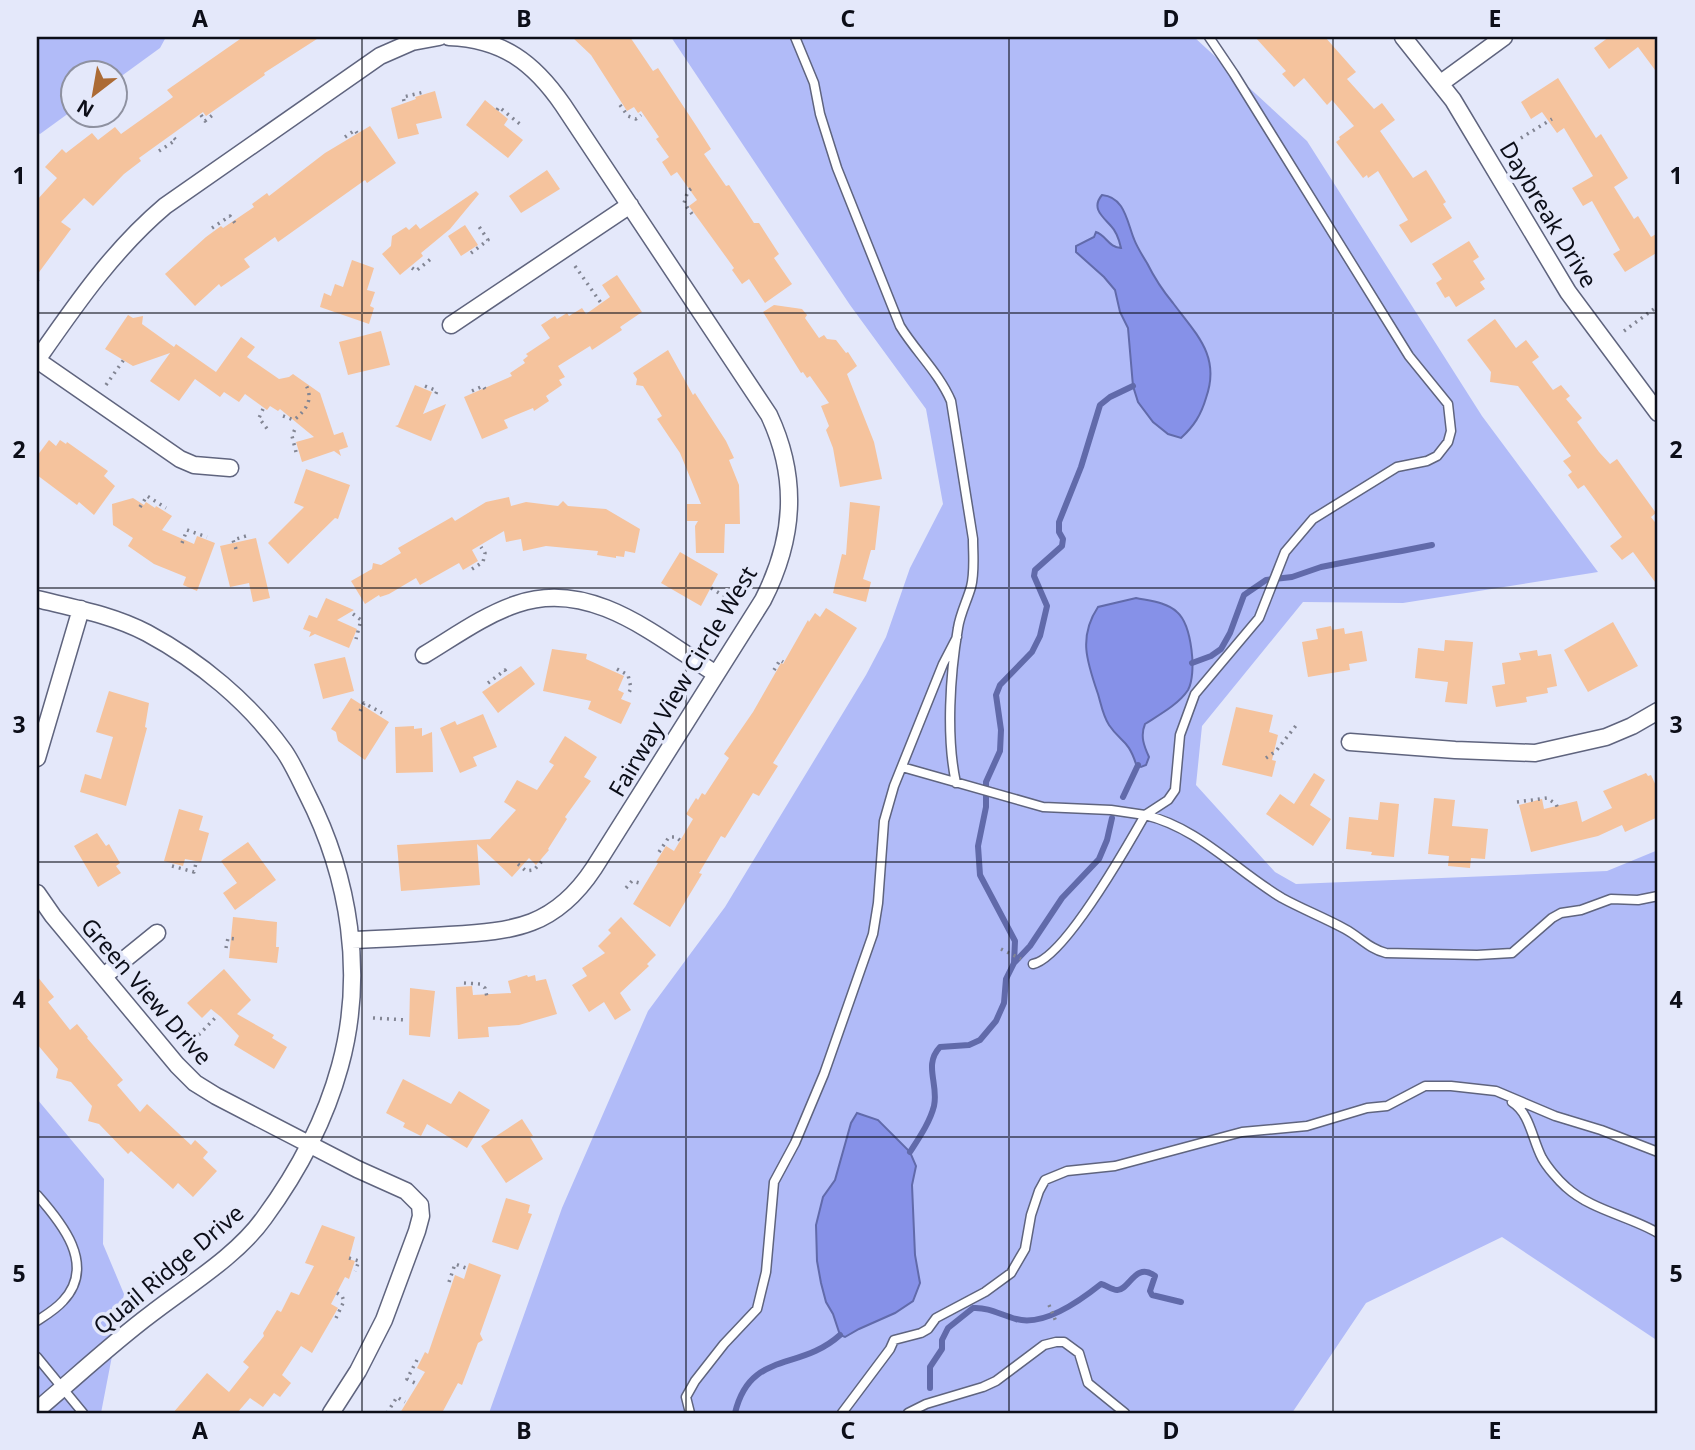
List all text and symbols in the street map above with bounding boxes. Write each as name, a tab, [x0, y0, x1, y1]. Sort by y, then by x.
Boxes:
text: A	[192, 2, 208, 34]
text: B	[516, 2, 532, 34]
text: C	[841, 2, 856, 34]
text: D	[1163, 2, 1179, 34]
text: E	[1489, 2, 1501, 34]
north arrow	[60, 60, 130, 130]
text: N	[72, 93, 99, 124]
street label: Daybreak Drive	[1493, 135, 1605, 293]
text: 1	[12, 159, 26, 191]
text: 1	[1669, 159, 1683, 191]
text: 2	[12, 433, 26, 465]
text: 2	[1669, 433, 1683, 465]
street label: Fairway View Circle West	[600, 560, 764, 802]
text: 3	[12, 708, 26, 740]
text: 3	[1669, 708, 1683, 740]
street label: Green View Drive	[74, 911, 220, 1071]
text: 4	[12, 983, 26, 1015]
text: 4	[1669, 983, 1683, 1015]
street label: Quail Ridge Drive	[86, 1197, 250, 1341]
text: 5	[12, 1257, 26, 1289]
text: 5	[1669, 1257, 1683, 1289]
text: A	[192, 1414, 208, 1446]
text: B	[516, 1414, 532, 1446]
text: C	[841, 1414, 856, 1446]
text: D	[1163, 1414, 1179, 1446]
text: E	[1489, 1414, 1501, 1446]

